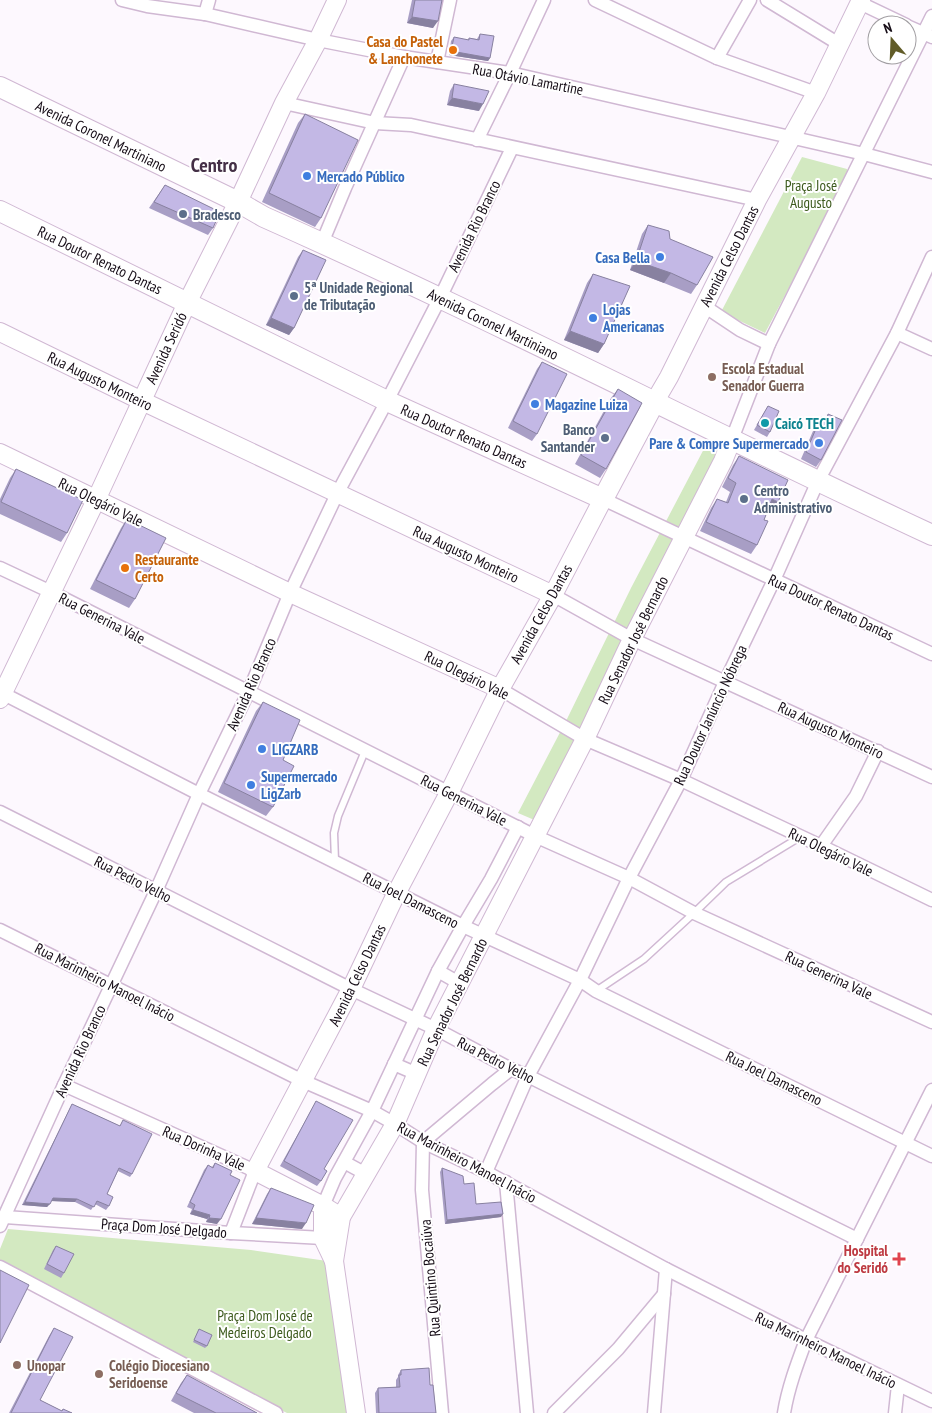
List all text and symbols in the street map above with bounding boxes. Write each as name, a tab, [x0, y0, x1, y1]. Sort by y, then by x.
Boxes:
north arrow	[867, 15, 917, 65]
text: N	[881, 18, 894, 37]
place label: Casa do Pastel & Lanchonete	[366, 32, 443, 68]
marker: Casa do Pastel & Lanchonete	[447, 44, 459, 56]
street label: Rua Otávio Lamartine	[471, 59, 585, 99]
street label: Avenida Coronel Martiniano	[32, 96, 170, 176]
district label: Centro	[191, 152, 237, 178]
place label: Mercado Público	[317, 167, 405, 186]
marker: Mercado Público	[301, 170, 313, 182]
park label: Praça José Augusto	[785, 176, 837, 212]
street label: Avenida Rio Branco	[444, 177, 504, 275]
street label: Avenida Celso Dantas	[695, 202, 763, 310]
place label: Bradesco	[193, 205, 241, 224]
marker: Bradesco	[177, 208, 189, 220]
street label: Rua Doutor Renato Dantas	[35, 222, 165, 298]
place label: Casa Bella	[595, 248, 650, 267]
marker: Casa Bella	[654, 251, 666, 263]
place label: 5ª Unidade Regional de Tributação	[304, 278, 413, 314]
street label: Avenida Coronel Martiniano	[424, 284, 562, 364]
marker: 5ª Unidade Regional de Tributação	[288, 290, 300, 302]
place label: Lojas Americanas	[602, 300, 664, 336]
street label: Avenida Seridó	[141, 309, 191, 387]
marker: Lojas Americanas	[587, 312, 599, 324]
street label: Rua Augusto Monteiro	[44, 347, 156, 415]
place label: Escola Estadual Senador Guerra	[722, 359, 804, 395]
marker: Escola Estadual Senador Guerra	[706, 371, 718, 383]
place label: Magazine Luiza	[545, 395, 628, 414]
marker: Magazine Luiza	[529, 398, 541, 410]
street label: Rua Doutor Renato Dantas	[398, 400, 530, 472]
place label: Caicó TECH	[775, 414, 834, 433]
marker: Caicó TECH	[759, 417, 771, 429]
place label: Banco Santander	[541, 420, 596, 456]
marker: Banco Santander	[599, 432, 611, 444]
place label: Pare & Compre Supermercado	[649, 434, 809, 453]
marker: Pare & Compre Supermercado	[813, 437, 825, 449]
street label: Rua Olegário Vale	[56, 473, 146, 531]
place label: Centro Administrativo	[753, 481, 832, 517]
marker: Centro Administrativo	[738, 493, 750, 505]
street label: Rua Augusto Monteiro	[410, 521, 522, 587]
place label: Restaurante Certo	[135, 550, 199, 586]
street label: Avenida Celso Dantas	[506, 561, 576, 667]
marker: Restaurante Certo	[119, 562, 131, 574]
street label: Rua Doutor Renato Dantas	[765, 570, 897, 644]
street label: Rua Senador José Bernardo	[594, 573, 672, 707]
street label: Rua Generina Vale	[56, 588, 148, 648]
street label: Avenida Rio Branco	[222, 635, 280, 733]
street label: Rua Doutor Janúncio Nóbrega	[669, 642, 751, 788]
street label: Rua Olegário Vale	[422, 646, 512, 704]
street label: Rua Augusto Monteiro	[775, 697, 887, 763]
place label: LIGZARB	[272, 740, 318, 759]
marker: LIGZARB	[256, 743, 268, 755]
place label: Supermercado LigZarb	[261, 767, 338, 803]
street label: Rua Generina Vale	[418, 770, 510, 830]
marker: Supermercado LigZarb	[245, 779, 257, 791]
street label: Rua Olegário Vale	[786, 823, 876, 881]
street label: Rua Pedro Velho	[91, 851, 175, 907]
street label: Rua Joel Damasceno	[360, 868, 462, 932]
street label: Avenida Celso Dantas	[324, 921, 390, 1029]
street label: Rua Senador José Bernardo	[413, 935, 491, 1069]
street label: Rua Marinheiro Manoel Inácio	[32, 938, 178, 1026]
street label: Rua Generina Vale	[782, 947, 876, 1003]
street label: Avenida Rio Branco	[50, 1002, 110, 1100]
street label: Rua Pedro Velho	[454, 1032, 538, 1088]
street label: Rua Joel Damasceno	[723, 1046, 825, 1110]
street label: Rua Marinheiro Manoel Inácio	[394, 1117, 540, 1207]
street label: Rua Dorinha Vale	[160, 1121, 248, 1175]
street label: Praça Dom José Delgado	[101, 1214, 227, 1242]
street label: Rua Quintino Bocaiúva	[415, 1219, 445, 1337]
place label: Hospital do Seridó	[837, 1241, 888, 1277]
marker: Hospital do Seridó	[892, 1252, 906, 1266]
park label: Praça Dom José de Medeiros Delgado	[217, 1306, 313, 1342]
street label: Rua Marinheiro Manoel Inácio	[752, 1308, 900, 1392]
place label: Unopar	[27, 1356, 66, 1375]
place label: Colégio Diocesiano Seridoense	[109, 1356, 210, 1392]
marker: Unopar	[11, 1359, 23, 1371]
marker: Colégio Diocesiano Seridoense	[93, 1368, 105, 1380]

